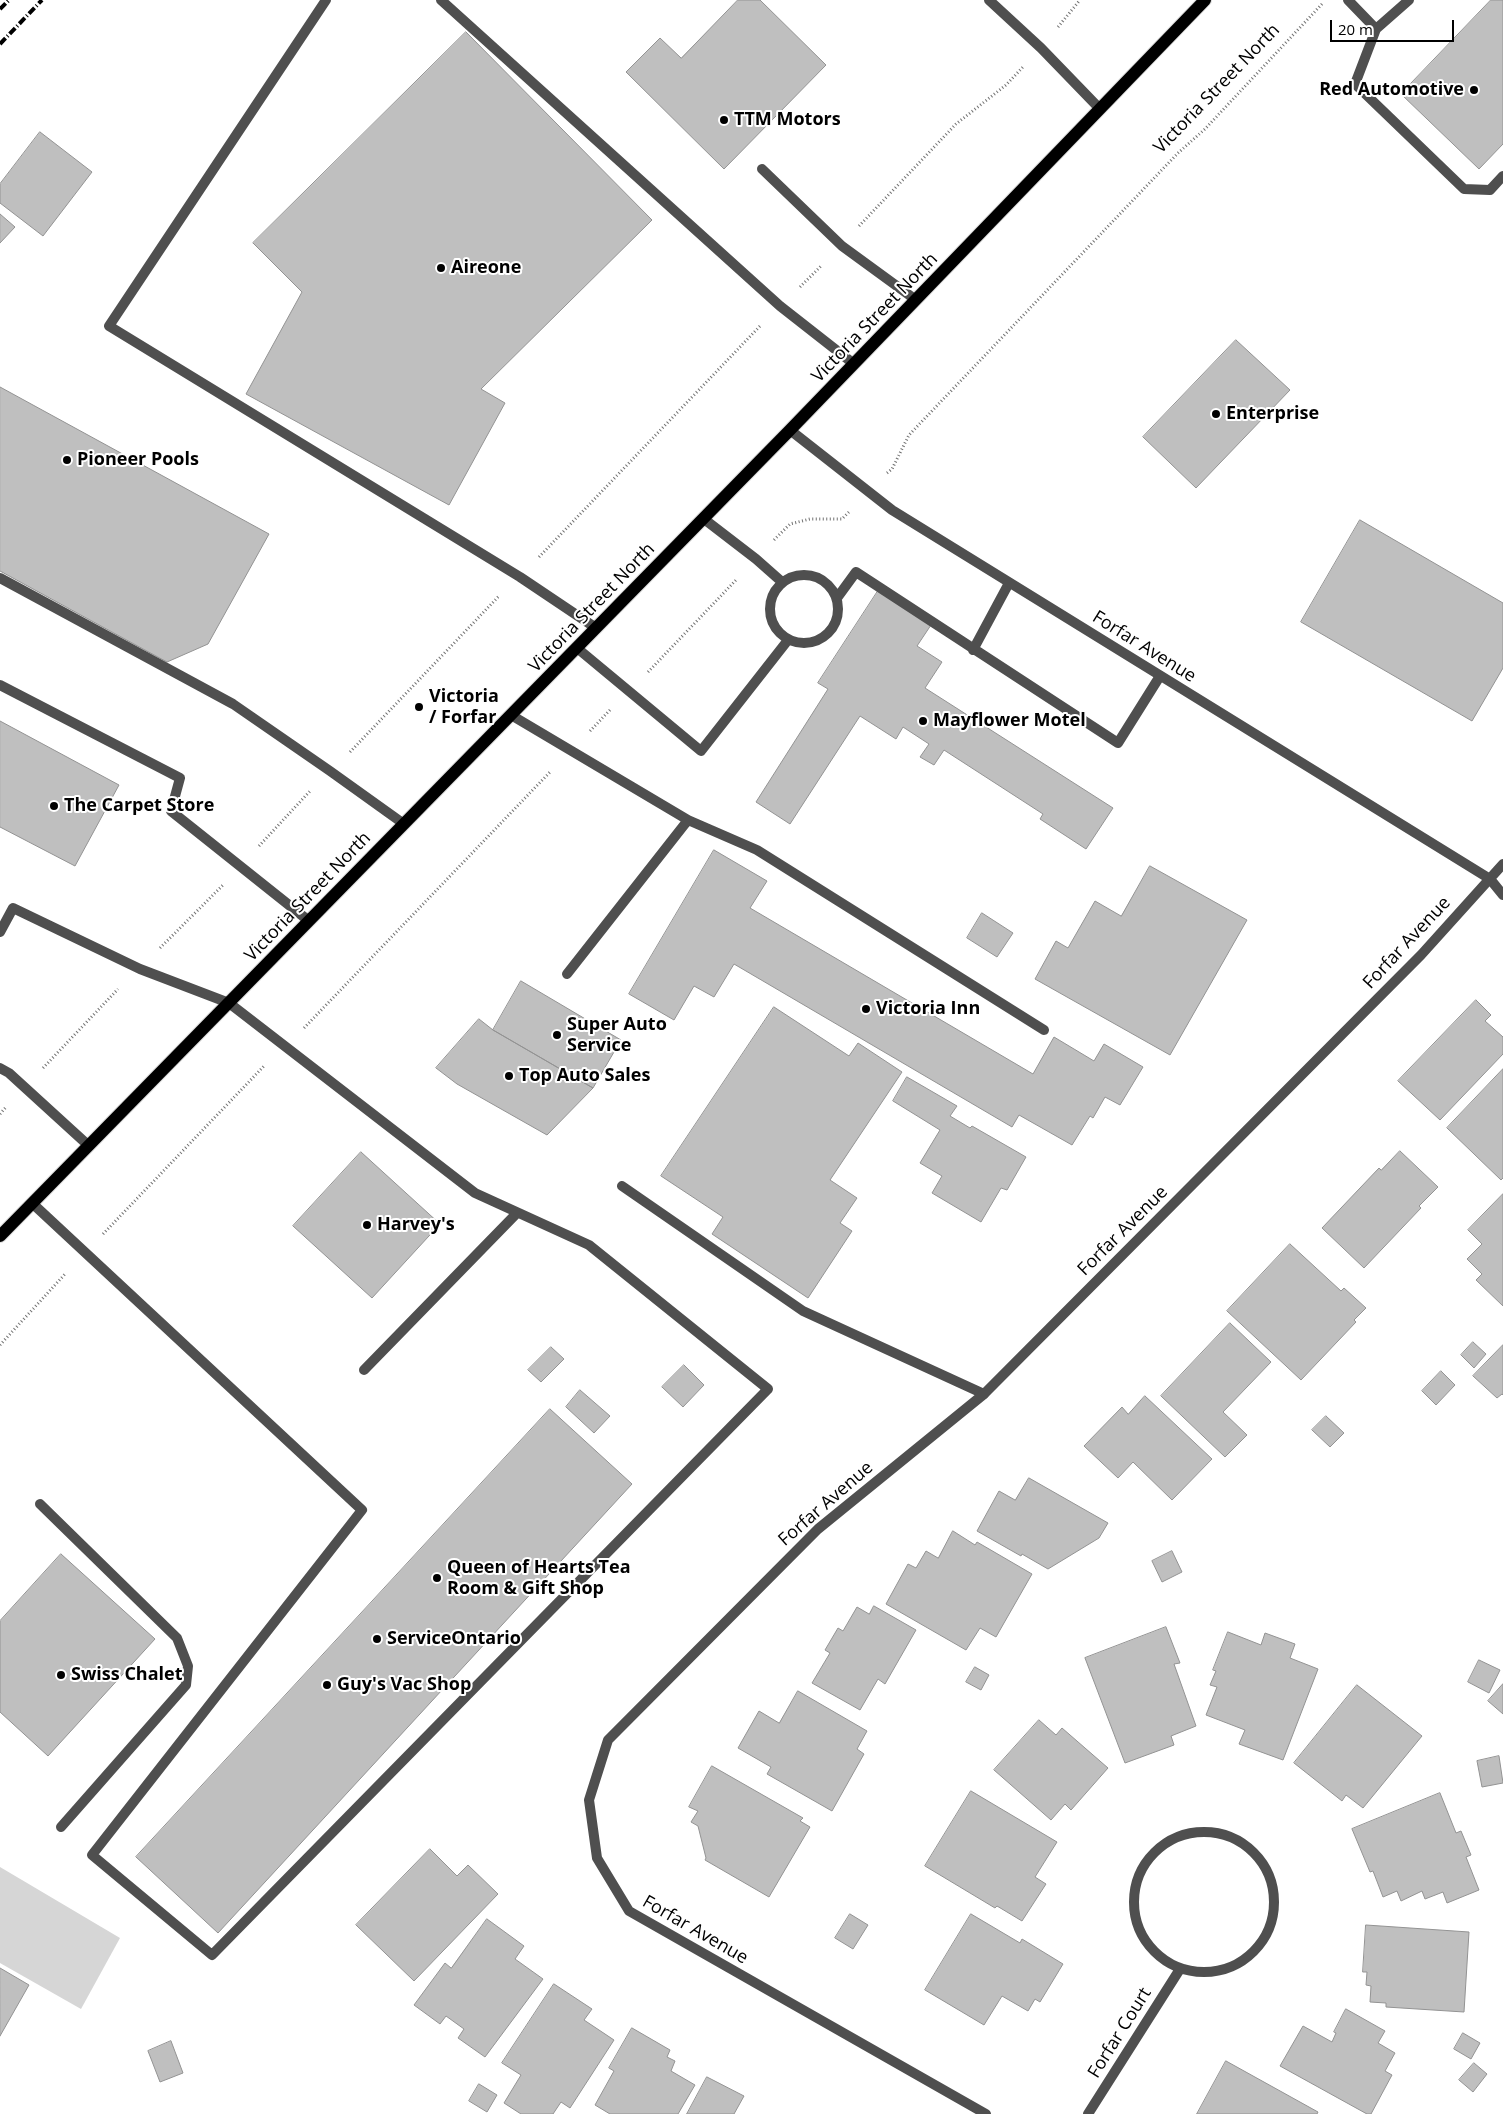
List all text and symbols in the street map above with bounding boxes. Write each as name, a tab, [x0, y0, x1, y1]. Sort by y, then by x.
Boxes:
scale bar	[1333, 10, 1457, 42]
text: 20 m	[1338, 19, 1373, 39]
street label: Victoria Street North	[1150, 20, 1284, 158]
place label: Red Automotive	[1319, 79, 1464, 101]
marker: Red Automotive	[1468, 84, 1480, 96]
place label: TTM Motors	[734, 109, 841, 131]
marker: TTM Motors	[718, 114, 730, 126]
street label: Victoria Street North	[808, 249, 942, 387]
place label: Aireone	[451, 257, 521, 279]
marker: Aireone	[435, 262, 447, 274]
place label: Enterprise	[1226, 403, 1319, 425]
marker: Enterprise	[1210, 408, 1222, 420]
place label: Pioneer Pools	[77, 449, 199, 471]
marker: Pioneer Pools	[61, 454, 73, 466]
street label: Victoria Street North	[525, 539, 659, 677]
street label: Forfar Avenue	[1088, 607, 1200, 687]
place label: Victoria / Forfar	[429, 686, 499, 729]
marker: Victoria / Forfar	[413, 701, 425, 713]
place label: Mayflower Motel	[933, 710, 1086, 732]
marker: Mayflower Motel	[917, 715, 929, 727]
place label: The Carpet Store	[64, 795, 214, 817]
marker: The Carpet Store	[48, 800, 60, 812]
street label: Victoria Street North	[241, 828, 375, 966]
street label: Forfar Avenue	[1359, 892, 1455, 994]
place label: Victoria Inn	[876, 998, 980, 1020]
marker: Victoria Inn	[860, 1003, 872, 1015]
place label: Super Auto Service	[567, 1014, 667, 1056]
marker: Super Auto Service	[551, 1029, 563, 1041]
place label: Top Auto Sales	[519, 1065, 650, 1087]
marker: Top Auto Sales	[503, 1070, 515, 1082]
street label: Forfar Avenue	[1074, 1182, 1172, 1280]
place label: Harvey's	[377, 1214, 455, 1236]
marker: Harvey's	[361, 1219, 373, 1231]
street label: Forfar Avenue	[774, 1457, 878, 1551]
place label: Queen of Hearts Tea Room & Gift Shop	[447, 1557, 631, 1600]
marker: Queen of Hearts Tea Room & Gift Shop	[431, 1572, 443, 1584]
place label: ServiceOntario	[387, 1628, 521, 1650]
marker: ServiceOntario	[371, 1633, 383, 1645]
place label: Swiss Chalet	[71, 1664, 182, 1686]
marker: Swiss Chalet	[55, 1669, 67, 1681]
place label: Guy's Vac Shop	[337, 1674, 471, 1696]
marker: Guy's Vac Shop	[321, 1679, 333, 1691]
street label: Forfar Avenue	[638, 1891, 752, 1969]
street label: Forfar Court	[1084, 1984, 1156, 2082]

